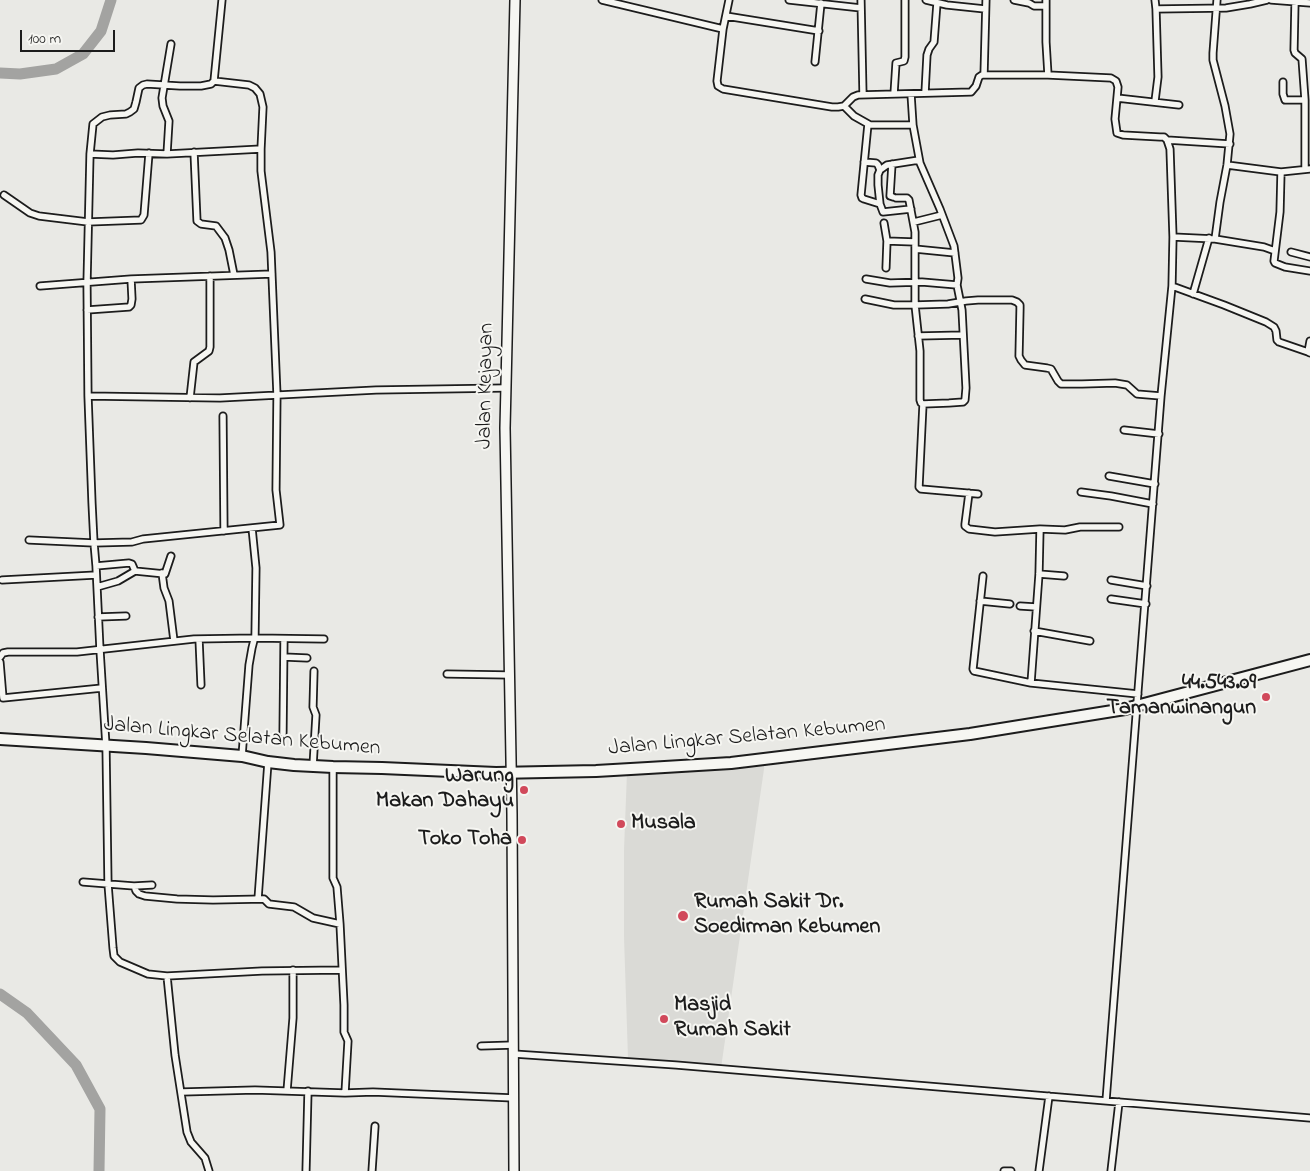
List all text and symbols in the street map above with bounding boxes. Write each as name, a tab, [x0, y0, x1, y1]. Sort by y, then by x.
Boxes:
scale bar	[22, 20, 118, 52]
text: 100 m	[28, 28, 61, 50]
street label: Jalan Kejayan	[473, 323, 501, 449]
place label: 44.543.09 Tamanwinangun	[1106, 671, 1256, 722]
marker: 44.543.09 Tamanwinangun	[1260, 691, 1272, 703]
street label: Jalan Lingkar Selatan Kebumen	[102, 713, 382, 763]
street label: Jalan Lingkar Selatan Kebumen	[607, 713, 887, 763]
place label: Warung Makan Dahayu	[376, 764, 514, 816]
marker: Warung Makan Dahayu	[518, 784, 530, 796]
place label: Musala	[631, 811, 696, 837]
marker: Musala	[615, 818, 627, 830]
place label: Toko Toha	[418, 827, 512, 853]
marker: Toko Toha	[516, 834, 528, 846]
place label: Rumah Sakit Dr. Soedirman Kebumen	[694, 890, 880, 941]
marker: Rumah Sakit Dr. Soedirman Kebumen	[676, 909, 690, 923]
place label: Masjid Rumah Sakit	[674, 993, 791, 1044]
marker: Masjid Rumah Sakit	[658, 1013, 670, 1025]

